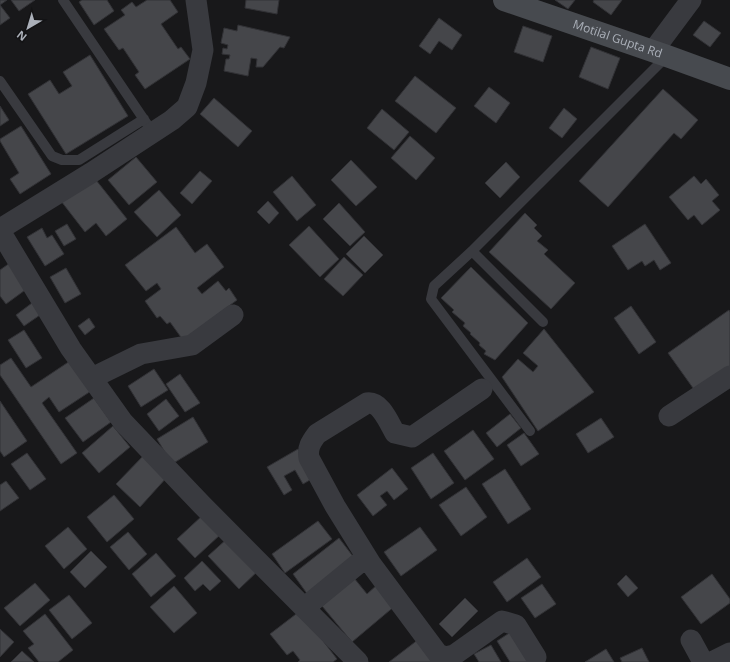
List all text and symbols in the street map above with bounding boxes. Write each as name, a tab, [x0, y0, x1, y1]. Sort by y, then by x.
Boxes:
north arrow	[8, 8, 48, 48]
street label: Motilal Gupta Rd	[571, 15, 665, 62]
text: N	[13, 28, 30, 45]

